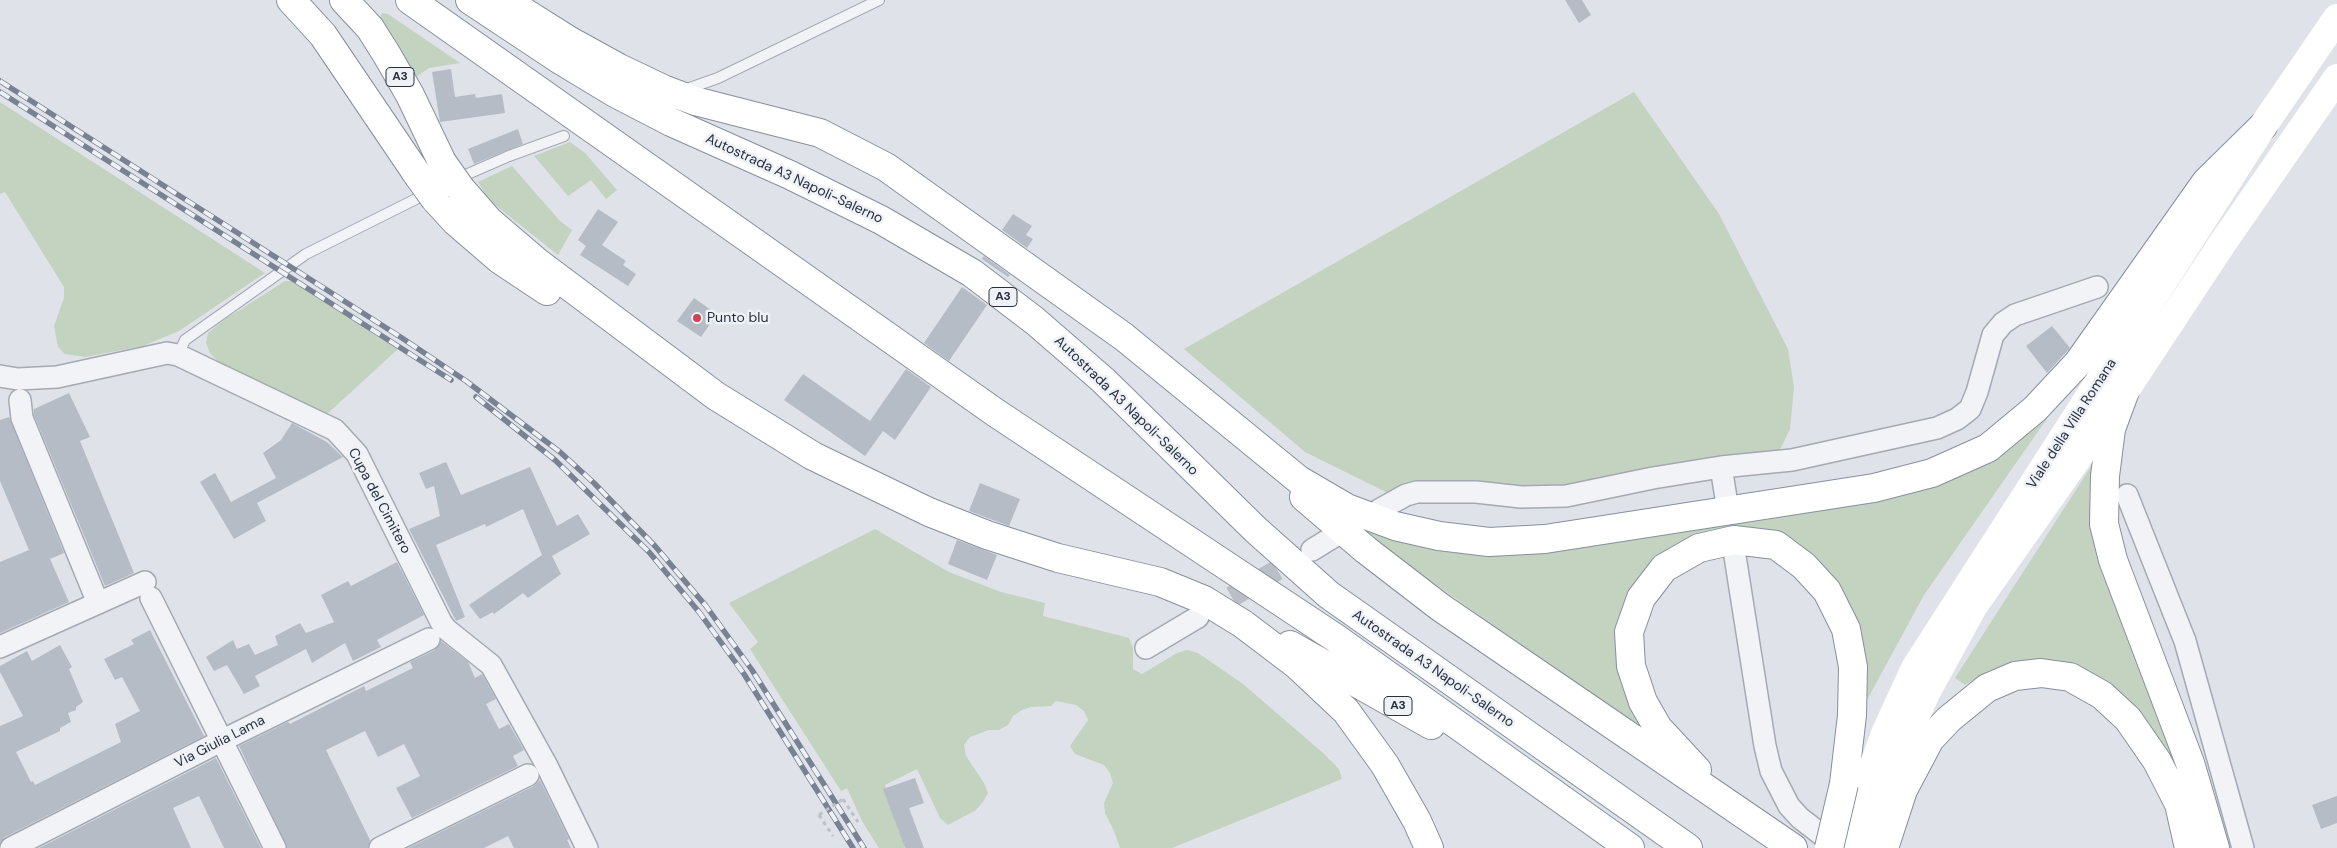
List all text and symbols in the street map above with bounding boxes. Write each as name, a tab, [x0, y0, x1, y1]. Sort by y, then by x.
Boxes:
road number: A3	[386, 68, 414, 86]
street label: Autostrada A3 Napoli-Salerno	[703, 130, 885, 228]
road number: A3	[989, 288, 1017, 306]
place label: Punto blu	[707, 310, 768, 326]
marker: Punto blu	[691, 312, 703, 324]
street label: Autostrada A3 Napoli-Salerno	[1051, 333, 1201, 479]
street label: Viale della Villa Romana	[2024, 356, 2120, 492]
street label: Cupa del Cimitero	[344, 445, 414, 557]
street label: Autostrada A3 Napoli-Salerno	[1349, 607, 1517, 731]
road number: A3	[1384, 696, 1412, 716]
street label: Via Giulia Lama	[172, 712, 268, 772]

